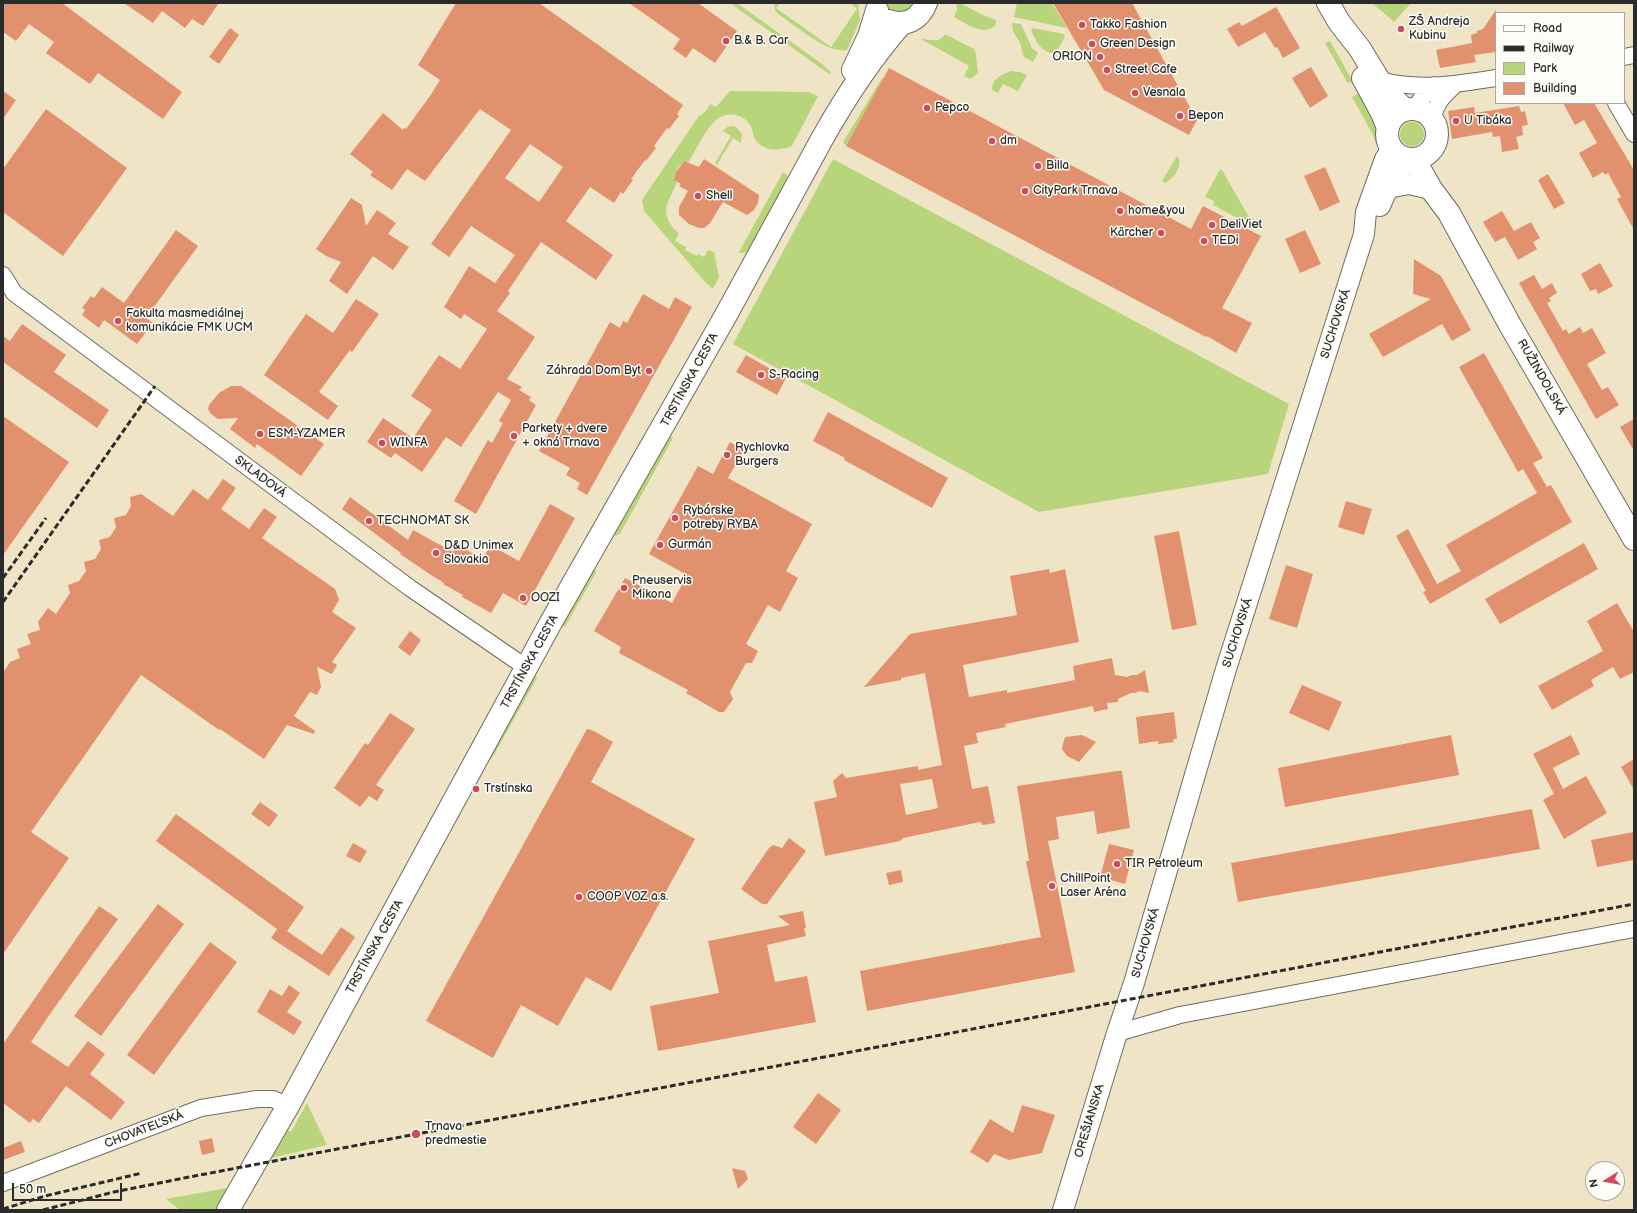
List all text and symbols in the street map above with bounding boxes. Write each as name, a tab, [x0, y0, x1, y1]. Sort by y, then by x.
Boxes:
legend	[1495, 12, 1625, 104]
place label: ZŠ Andreja Kubinu	[1409, 15, 1469, 43]
place label: Takko Fashion	[1090, 18, 1167, 32]
marker: Takko Fashion	[1077, 20, 1087, 30]
text: Road	[1533, 21, 1562, 36]
marker: ZŠ Andreja Kubinu	[1396, 24, 1406, 34]
place label: B.& B. Car	[734, 34, 788, 48]
marker: B.& B. Car	[721, 36, 731, 46]
place label: Green Design	[1100, 37, 1175, 51]
marker: Green Design	[1087, 39, 1097, 49]
text: Railway	[1533, 41, 1574, 56]
place label: ORION	[1052, 50, 1092, 64]
marker: ORION	[1095, 52, 1105, 62]
text: Park	[1533, 61, 1557, 76]
place label: Street Cafe	[1115, 63, 1177, 77]
marker: Street Cafe	[1102, 65, 1112, 75]
text: Building	[1533, 81, 1577, 96]
place label: Vesnala	[1143, 86, 1185, 100]
marker: Vesnala	[1130, 88, 1140, 98]
place label: Pepco	[935, 101, 969, 115]
marker: Pepco	[922, 103, 932, 113]
place label: Bepon	[1188, 109, 1224, 123]
marker: Bepon	[1175, 111, 1185, 121]
place label: U Tibáka	[1464, 114, 1512, 128]
marker: U Tibáka	[1451, 116, 1461, 126]
place label: dm	[1000, 134, 1017, 148]
marker: dm	[987, 136, 997, 146]
place label: Billa	[1046, 159, 1069, 173]
marker: Billa	[1033, 161, 1043, 171]
place label: CityPark Trnava	[1033, 184, 1118, 198]
marker: CityPark Trnava	[1020, 186, 1030, 196]
place label: Shell	[706, 189, 732, 203]
marker: Shell	[693, 191, 703, 201]
place label: home&you	[1128, 204, 1185, 218]
marker: home&you	[1115, 206, 1125, 216]
place label: DeliViet	[1220, 218, 1262, 232]
marker: DeliViet	[1207, 220, 1217, 230]
place label: Kärcher	[1110, 226, 1153, 240]
marker: Kärcher	[1156, 228, 1166, 238]
place label: TEDi	[1212, 234, 1239, 248]
marker: TEDi	[1199, 236, 1209, 246]
street label: SUCHOVSKÁ	[1318, 287, 1354, 361]
place label: Fakulta masmediálnej komunikácie FMK UCM	[126, 307, 253, 335]
marker: Fakulta masmediálnej komunikácie FMK UCM	[113, 316, 123, 326]
street label: TRSTÍNSKA CESTA	[658, 331, 722, 429]
street label: RUŽINDOLSKÁ	[1514, 337, 1568, 417]
place label: Záhrada Dom Byt	[547, 364, 641, 378]
marker: Záhrada Dom Byt	[644, 366, 654, 376]
place label: S-Racing	[769, 368, 819, 382]
marker: S-Racing	[756, 370, 766, 380]
place label: Parkety + dvere + okná Trnava	[522, 422, 607, 450]
place label: ESM-YZAMER	[268, 427, 345, 441]
marker: ESM-YZAMER	[255, 429, 265, 439]
marker: Parkety + dvere + okná Trnava	[509, 431, 519, 441]
place label: WINFA	[390, 436, 428, 450]
marker: WINFA	[377, 438, 387, 448]
place label: Rychlovka Burgers	[735, 441, 789, 469]
marker: Rychlovka Burgers	[722, 450, 732, 460]
street label: SKLADOVÁ	[231, 453, 289, 501]
place label: Rybárske potreby RYBA	[683, 504, 758, 532]
marker: Rybárske potreby RYBA	[670, 513, 680, 523]
place label: TECHNOMAT SK	[377, 514, 469, 528]
marker: TECHNOMAT SK	[364, 516, 374, 526]
place label: Gurmán	[668, 538, 711, 552]
place label: D&D Unimex Slovakia	[444, 539, 514, 567]
marker: Gurmán	[655, 540, 665, 550]
marker: D&D Unimex Slovakia	[431, 548, 441, 558]
place label: Pneuservis Mikona	[632, 574, 692, 602]
marker: Pneuservis Mikona	[619, 583, 629, 593]
place label: OOZI	[531, 591, 560, 605]
marker: OOZI	[518, 593, 528, 603]
street label: SUCHOVSKÁ	[1220, 596, 1256, 670]
street label: TRSTÍNSKA CESTA	[498, 613, 562, 711]
place label: Trstínska	[484, 782, 533, 796]
marker: Trstínska	[471, 784, 481, 794]
place label: TIR Petroleum	[1125, 857, 1203, 871]
marker: TIR Petroleum	[1112, 859, 1122, 869]
place label: ChillPoint Laser Aréna	[1060, 872, 1126, 900]
marker: ChillPoint Laser Aréna	[1047, 881, 1057, 891]
place label: COOP VOZ a.s.	[587, 890, 668, 904]
marker: COOP VOZ a.s.	[574, 892, 584, 902]
street label: TRSTÍNSKA CESTA	[343, 898, 407, 996]
street label: SUCHOVSKÁ	[1129, 906, 1163, 980]
street label: OREŠIANSKA	[1072, 1083, 1108, 1159]
street label: CHOVATEĽSKÁ	[103, 1108, 185, 1152]
place label: Trnava predmestie	[425, 1120, 487, 1148]
marker: Trnava predmestie	[410, 1128, 422, 1140]
north arrow	[1585, 1161, 1625, 1201]
scale bar	[14, 1175, 124, 1201]
text: N	[1587, 1178, 1601, 1188]
text: 50 m	[19, 1182, 46, 1197]

